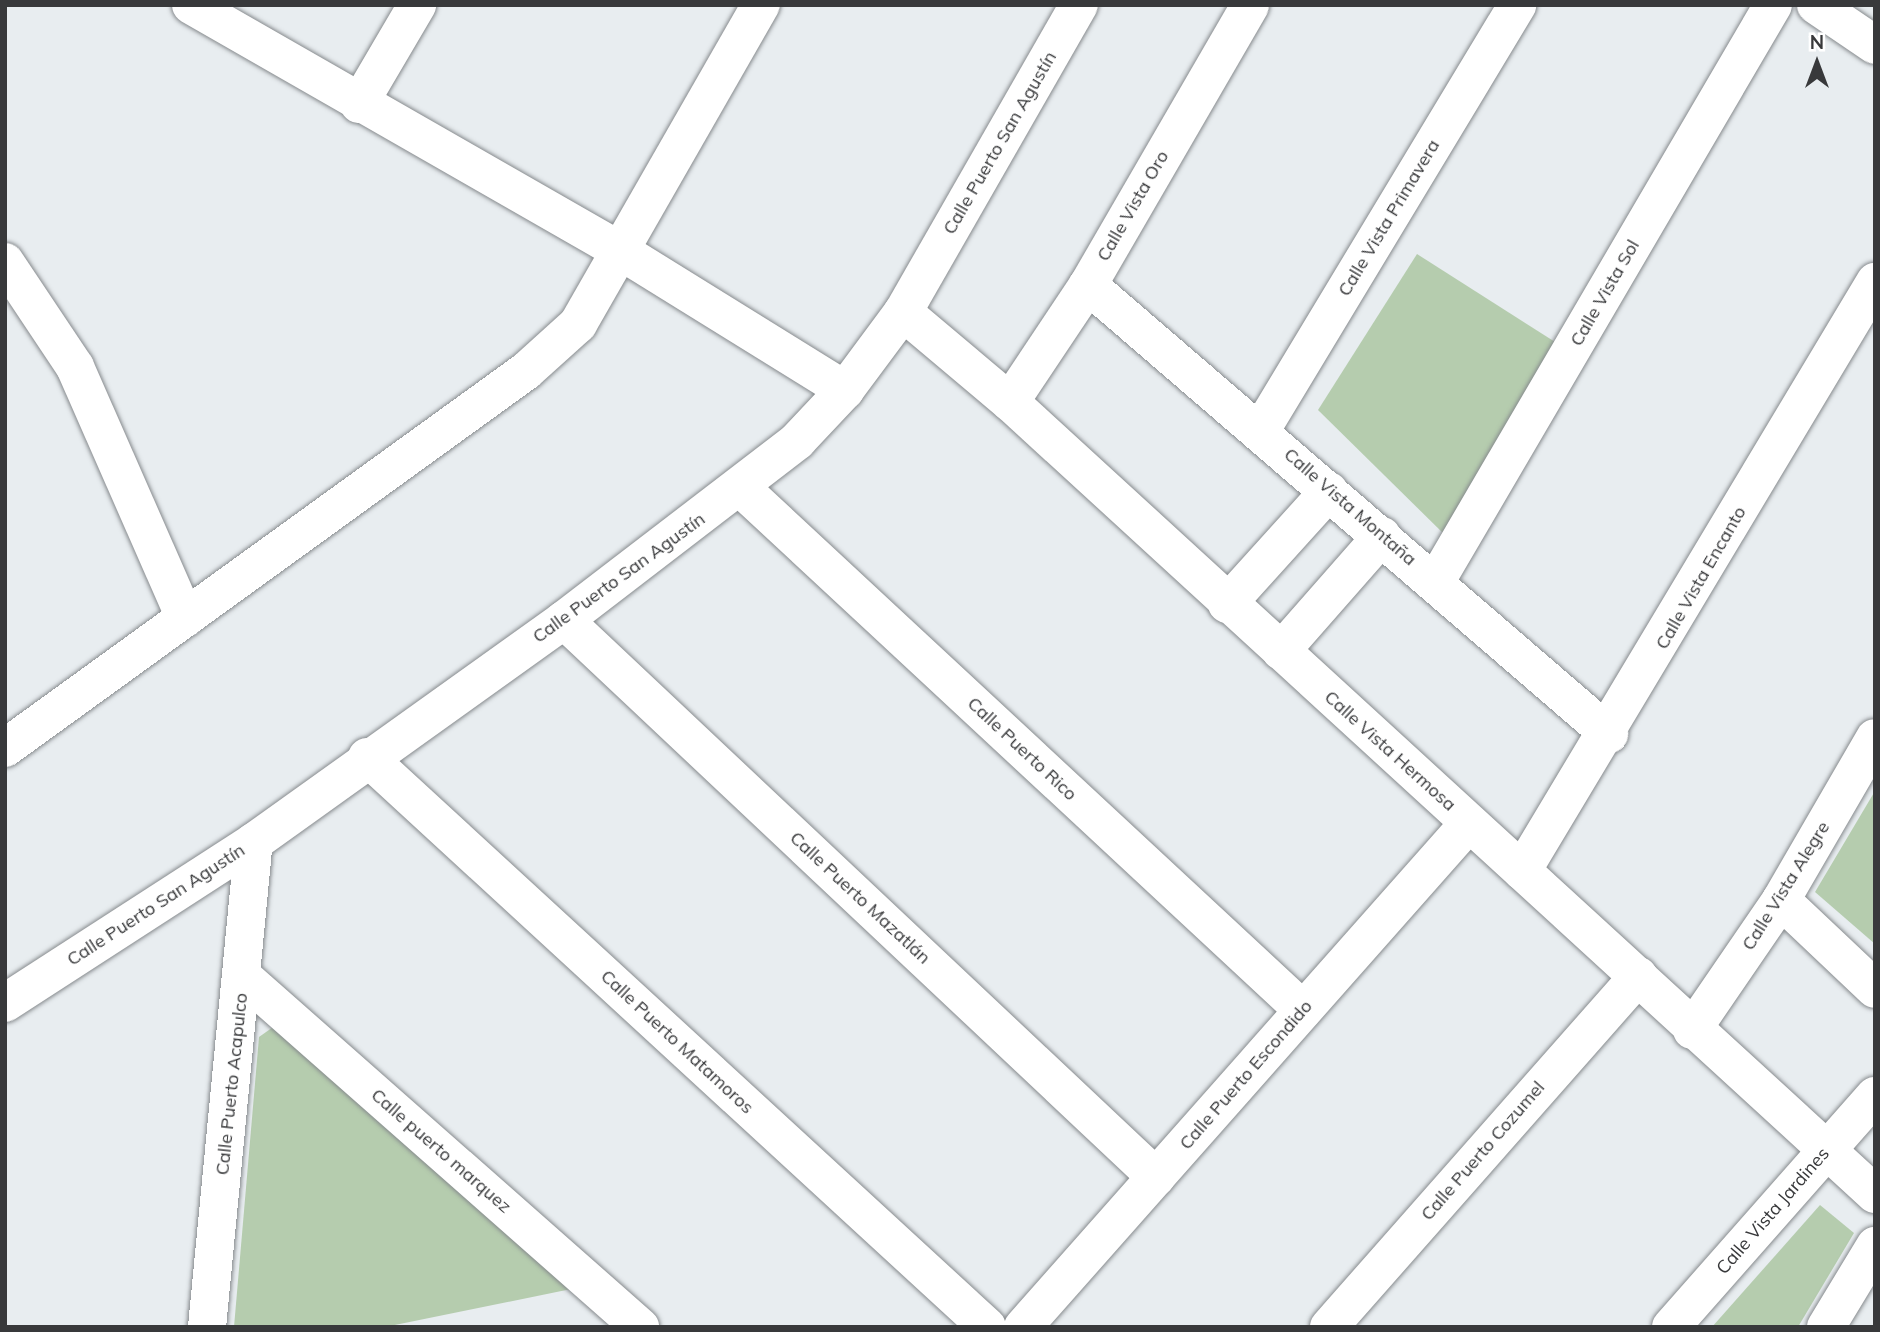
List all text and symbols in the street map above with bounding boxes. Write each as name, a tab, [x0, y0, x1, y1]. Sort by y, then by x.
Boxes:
north arrow	[1782, 28, 1852, 98]
text: N	[1810, 30, 1824, 54]
street label: Calle Puerto San Agustín	[939, 48, 1061, 238]
street label: Calle Vista Primavera	[1334, 136, 1444, 300]
street label: Calle Vista Oro	[1093, 147, 1173, 265]
street label: Calle Vista Sol	[1566, 236, 1644, 350]
street label: Calle Vista Montaña	[1279, 444, 1421, 570]
street label: Calle Vista Encanto	[1651, 503, 1751, 653]
street label: Calle Puerto San Agustín	[529, 508, 709, 648]
street label: Calle Vista Hermosa	[1320, 686, 1460, 816]
street label: Calle Puerto Rico	[963, 693, 1081, 805]
street label: Calle Vista Alegre	[1738, 818, 1834, 954]
street label: Calle Puerto Mazatlán	[785, 827, 935, 969]
street label: Calle Puerto San Agustín	[63, 839, 249, 971]
street label: Calle Puerto Matamoros	[596, 966, 758, 1118]
street label: Calle Puerto Acapulco	[212, 992, 252, 1176]
street label: Calle Puerto Escondido	[1175, 996, 1317, 1154]
street label: Calle Puerto Cozumel	[1417, 1077, 1549, 1225]
street label: Calle puerto marquez	[367, 1084, 515, 1218]
street label: Calle Vista Jardines	[1712, 1143, 1834, 1279]

